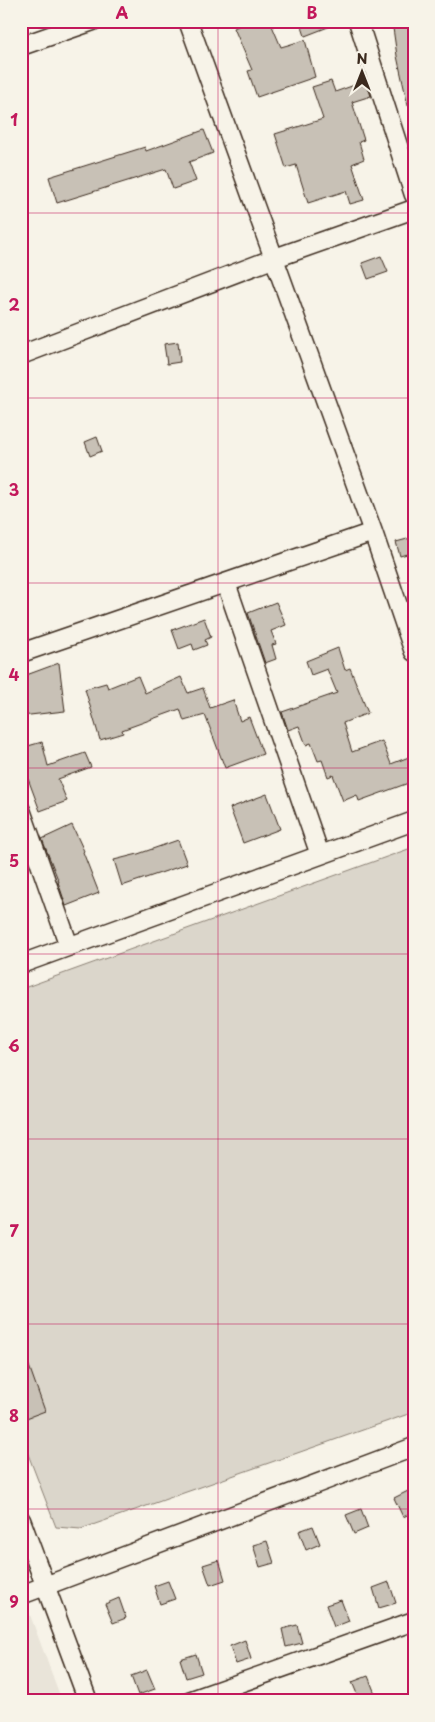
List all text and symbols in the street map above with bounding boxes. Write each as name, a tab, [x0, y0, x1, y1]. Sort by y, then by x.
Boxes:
text: A	[116, 0, 129, 24]
text: B	[307, 0, 318, 24]
north arrow	[338, 48, 388, 98]
text: N	[356, 48, 368, 69]
text: 1	[10, 107, 18, 131]
text: 2	[8, 292, 20, 316]
text: 3	[9, 477, 19, 501]
text: 4	[9, 662, 20, 686]
text: 5	[9, 848, 19, 872]
text: 6	[8, 1033, 20, 1057]
text: 7	[9, 1218, 19, 1242]
text: 8	[9, 1403, 19, 1427]
text: 9	[9, 1589, 19, 1613]

